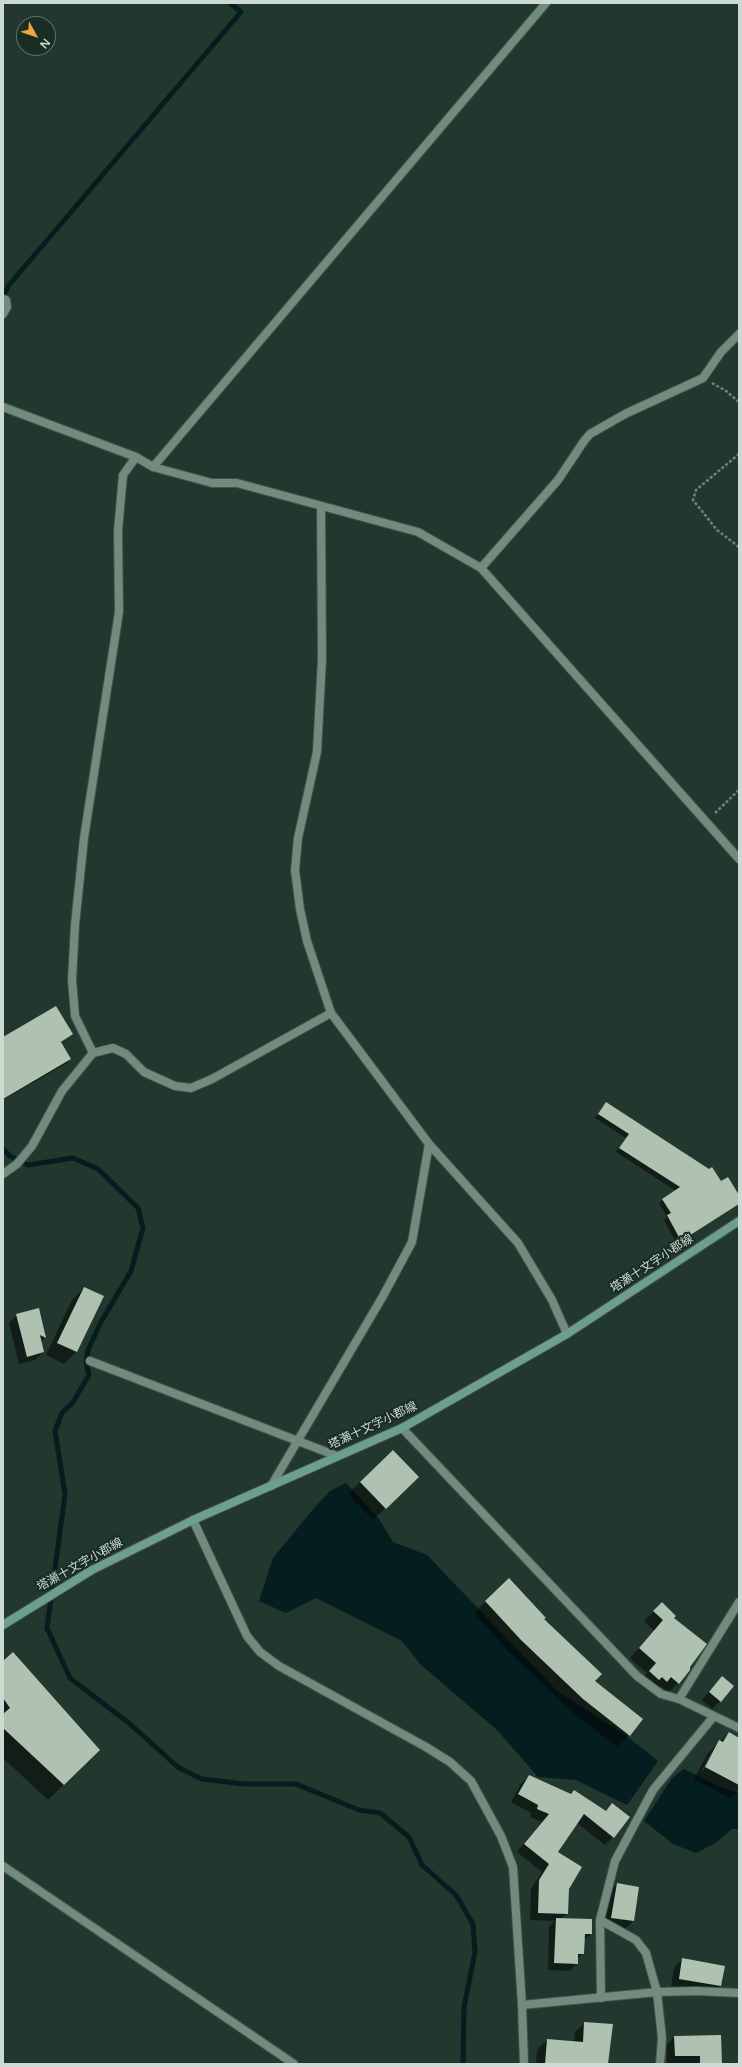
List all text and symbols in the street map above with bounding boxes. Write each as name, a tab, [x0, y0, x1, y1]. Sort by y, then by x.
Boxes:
north arrow	[16, 16, 56, 56]
text: N	[37, 36, 53, 51]
street label: 塔瀬十文字小郡線	[608, 1232, 696, 1296]
street label: 塔瀬十文字小郡線	[326, 1399, 420, 1453]
street label: 塔瀬十文字小郡線	[35, 1535, 125, 1595]

